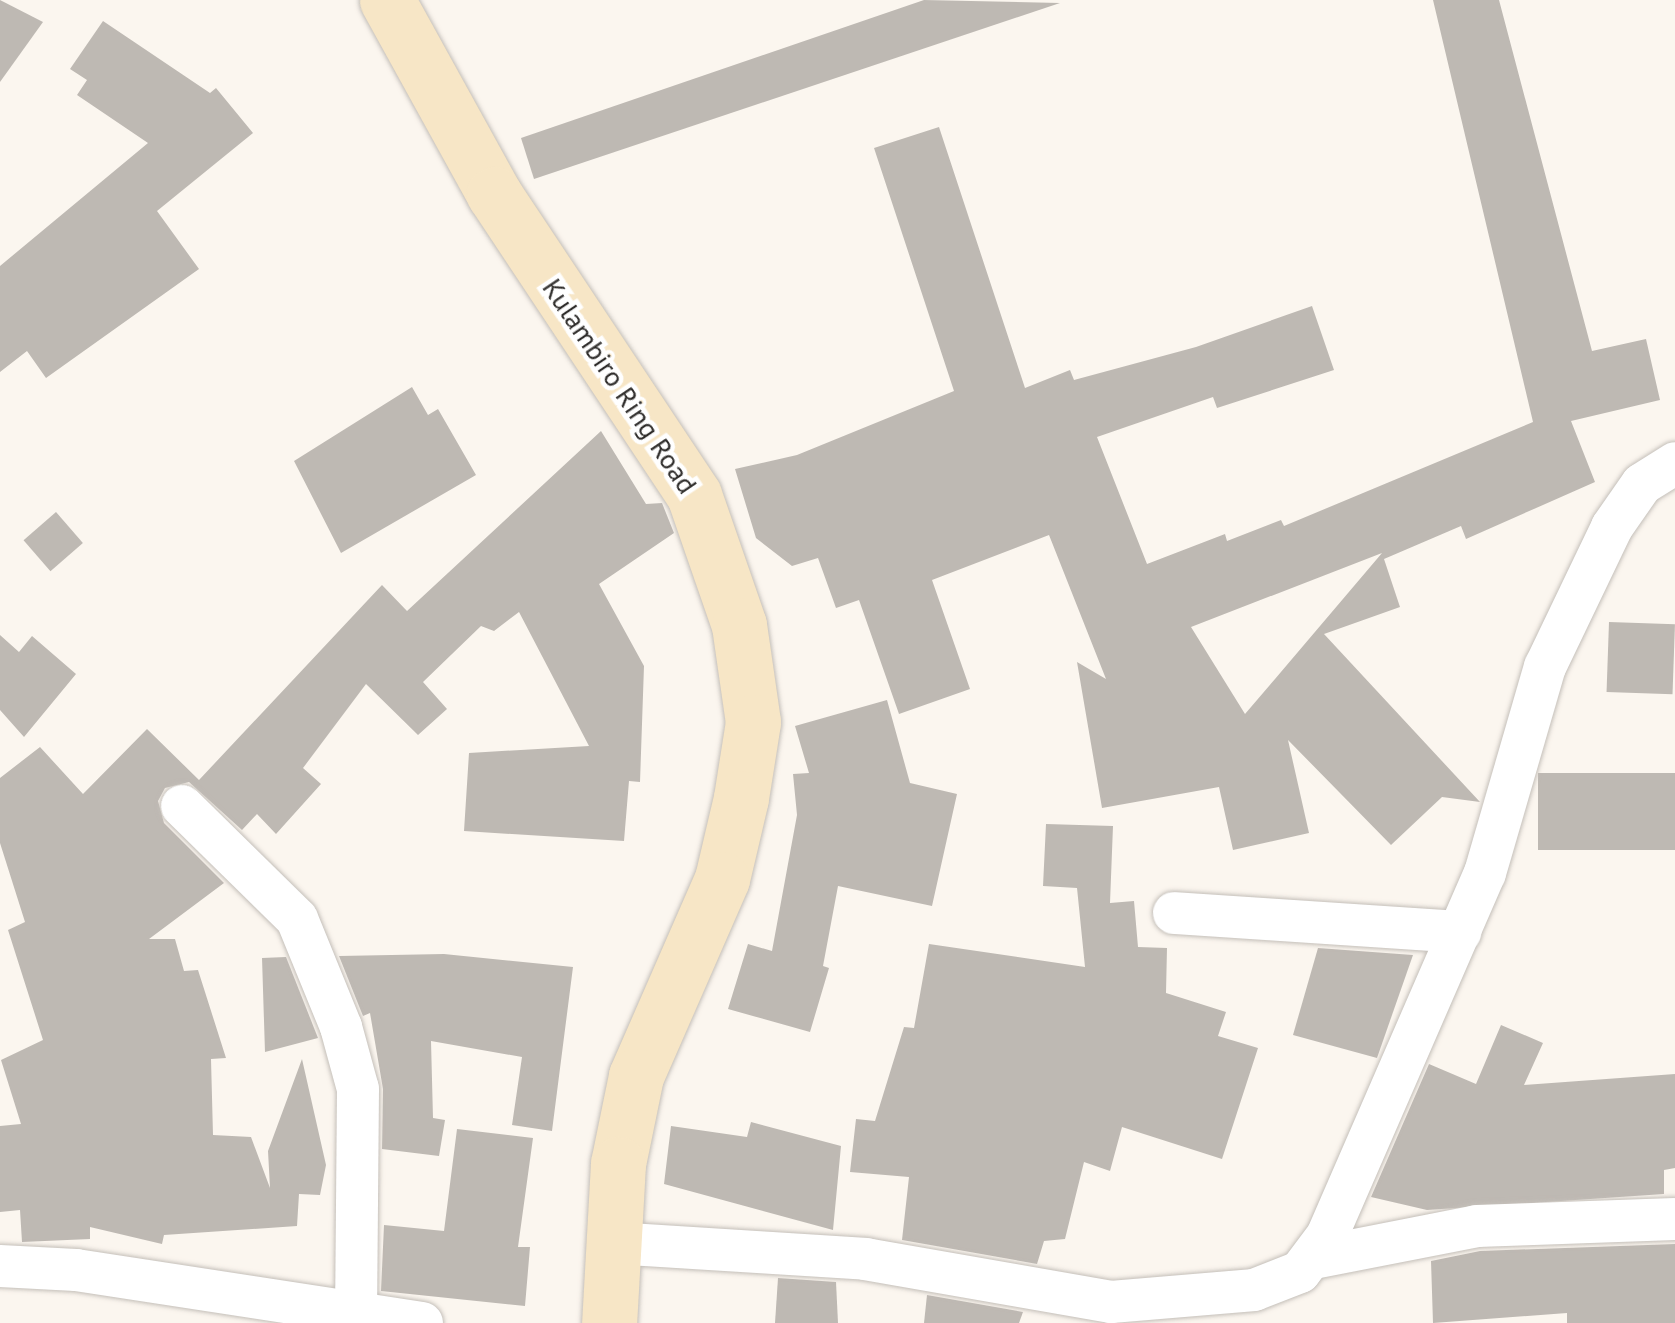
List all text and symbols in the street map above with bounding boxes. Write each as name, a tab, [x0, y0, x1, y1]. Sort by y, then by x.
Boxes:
street label: Kulambiro Ring Road	[536, 272, 704, 500]

